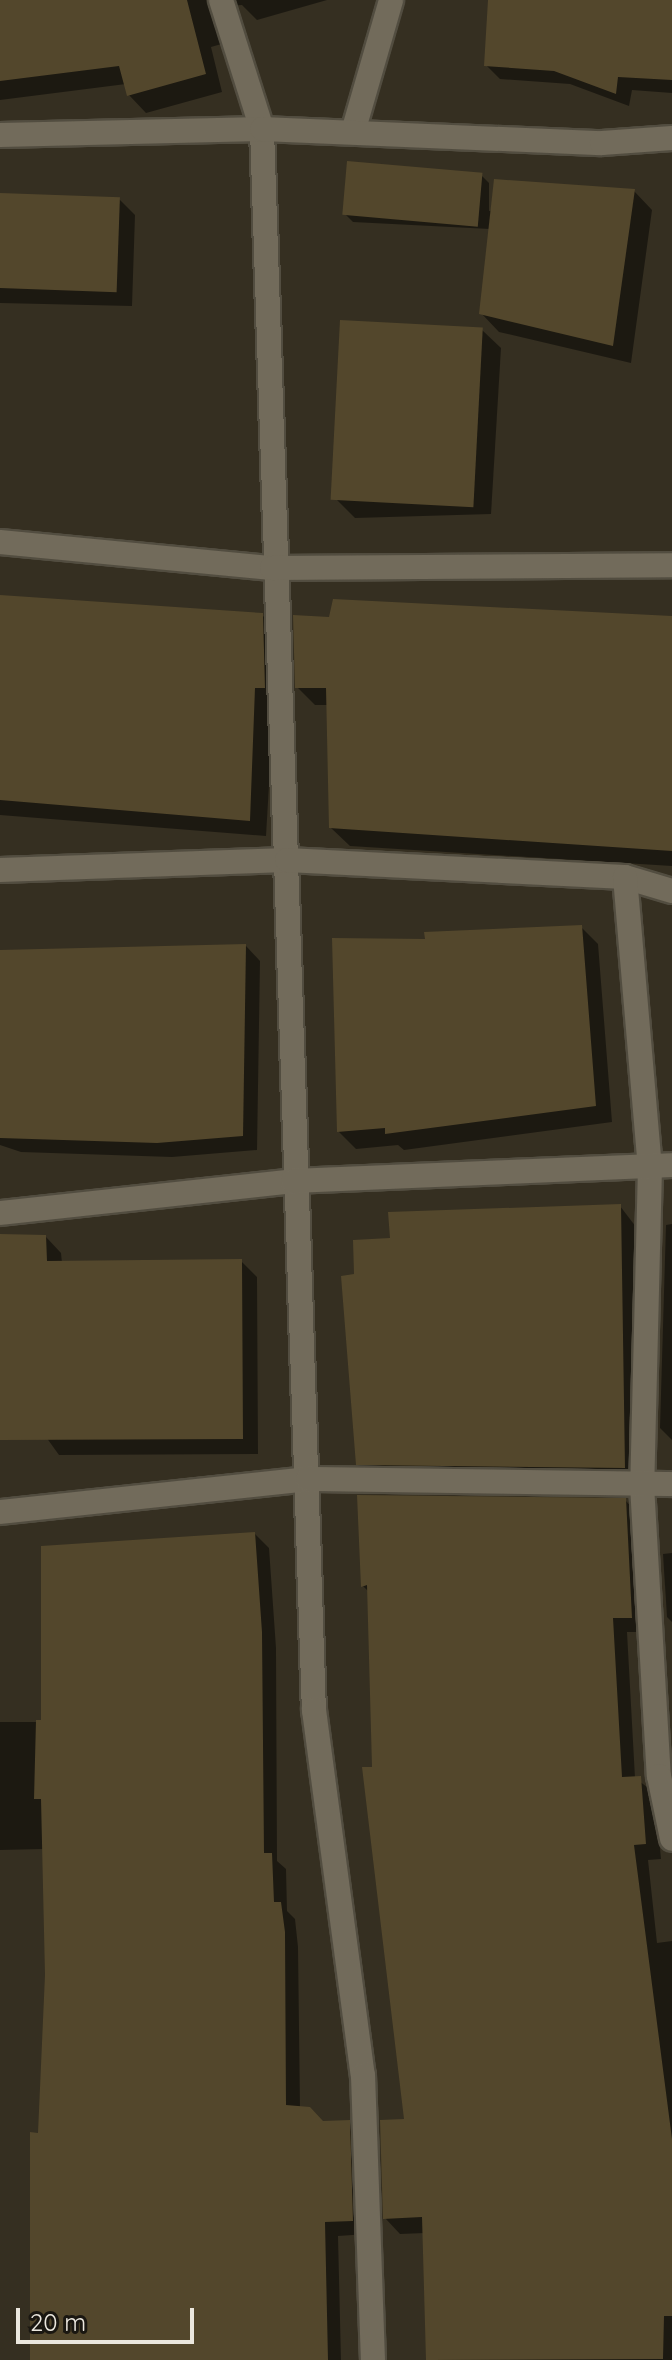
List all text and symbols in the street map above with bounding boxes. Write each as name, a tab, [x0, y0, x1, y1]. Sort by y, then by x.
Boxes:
scale bar	[20, 2292, 198, 2342]
text: 20 m	[30, 2307, 86, 2337]

